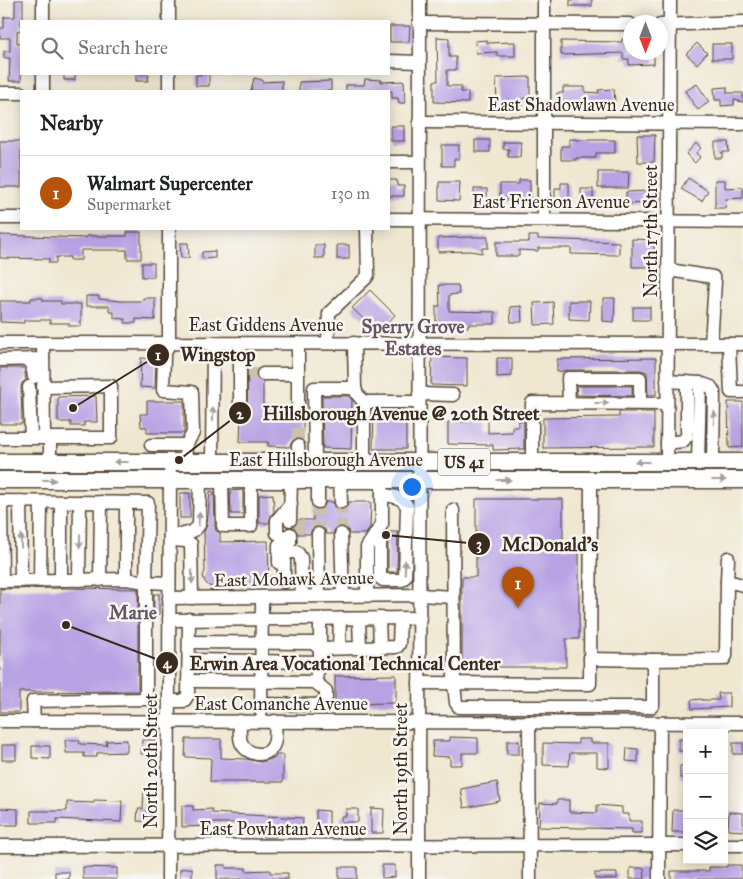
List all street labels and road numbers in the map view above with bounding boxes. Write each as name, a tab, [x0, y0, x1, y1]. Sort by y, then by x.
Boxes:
street label: East Shadowlawn Avenue	[488, 94, 674, 116]
street label: North 17th Street	[640, 164, 662, 297]
street label: East Frierson Avenue	[472, 191, 630, 213]
street label: East Giddens Avenue	[188, 314, 344, 336]
road number: US 41	[438, 448, 490, 476]
street label: East Hillsborough Avenue	[229, 449, 423, 472]
street label: East Mohawk Avenue	[214, 567, 374, 591]
street label: North 20th Street	[140, 693, 162, 829]
street label: East Comanche Avenue	[194, 693, 368, 715]
street label: North 19th Street	[390, 702, 412, 835]
street label: East Powhatan Avenue	[199, 818, 367, 840]

